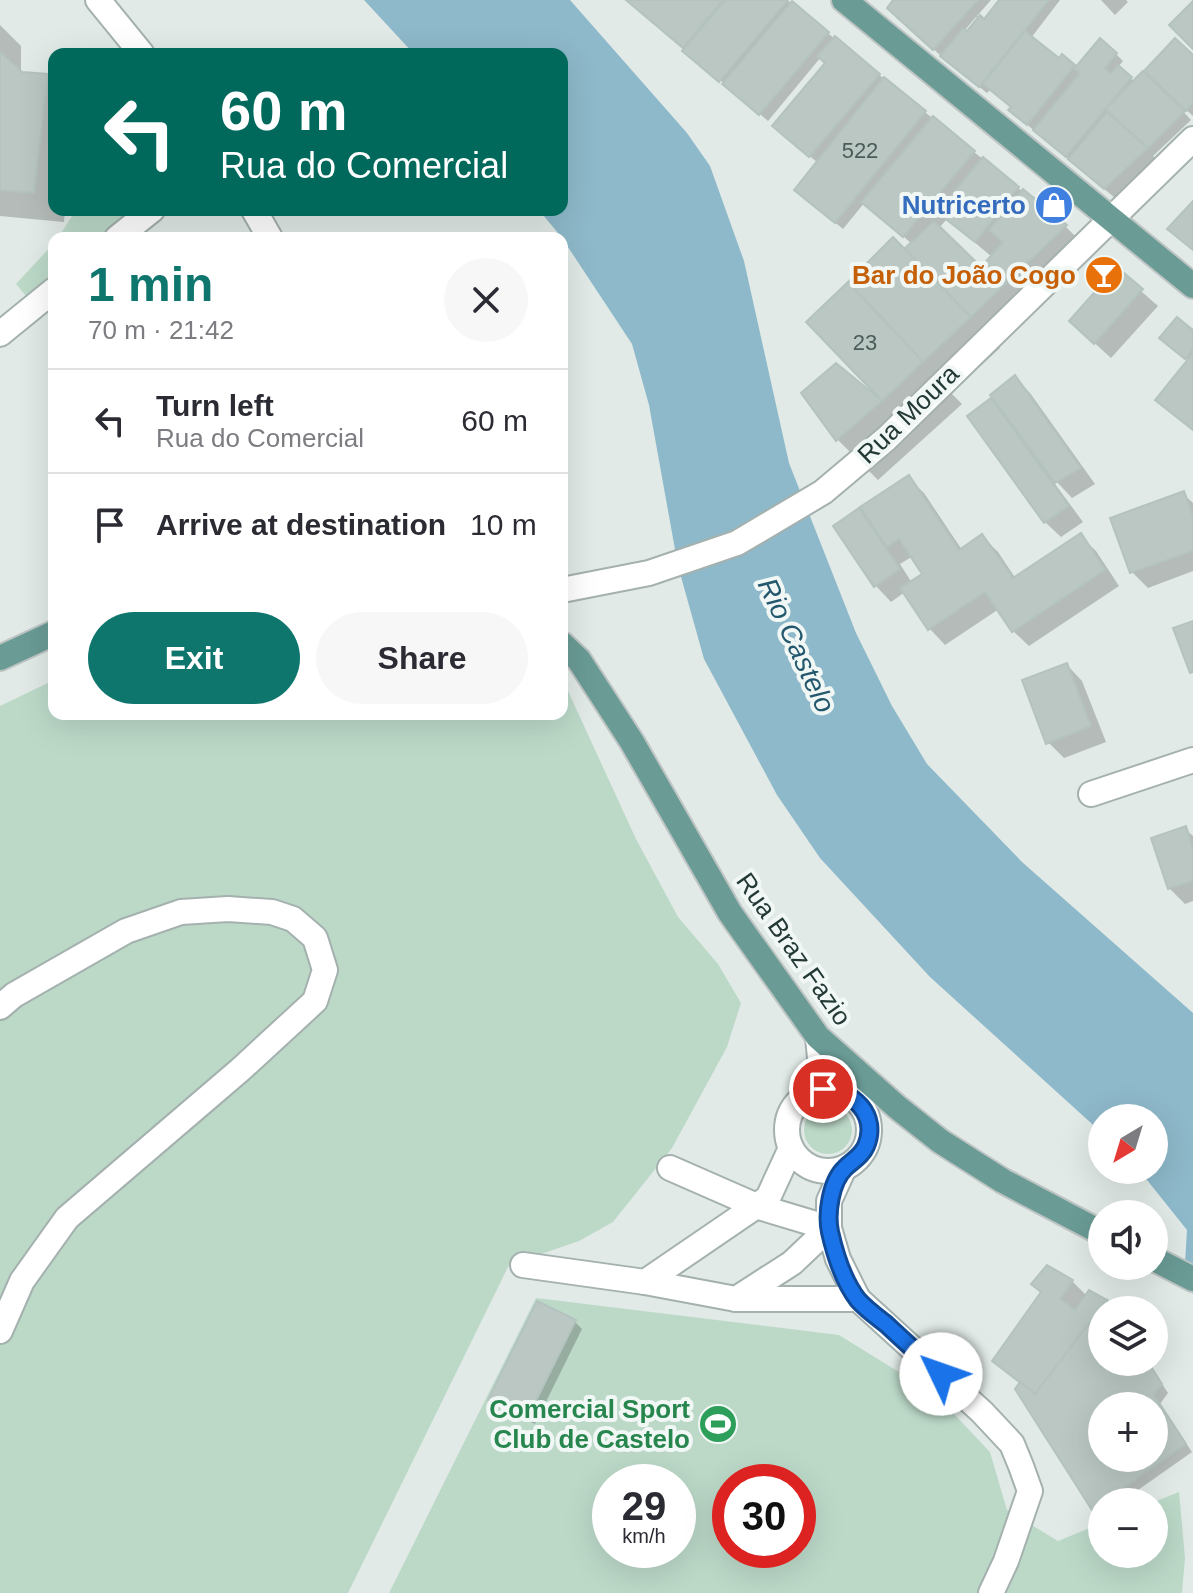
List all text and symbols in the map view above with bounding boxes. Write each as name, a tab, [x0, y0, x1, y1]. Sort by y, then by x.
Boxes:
text: 60 m	[220, 79, 348, 142]
icon: left	[88, 80, 192, 184]
house number: 522	[842, 138, 878, 163]
text: Rua do Comercial	[220, 145, 508, 186]
shop icon: Nutricerto	[1033, 184, 1075, 226]
place label: Nutricerto	[902, 190, 1026, 220]
bar icon: Bar do João Cogo	[1083, 254, 1125, 296]
text: 1 min	[88, 258, 213, 311]
button: close	[444, 258, 528, 342]
place label: Bar do João Cogo	[852, 260, 1076, 290]
text: 70 m · 21:42	[88, 315, 234, 345]
house number: 23	[853, 330, 877, 355]
street label: Rua Moura	[851, 358, 965, 469]
text: Turn left	[156, 389, 274, 422]
icon: left	[88, 399, 132, 443]
text: 60 m	[461, 404, 528, 437]
text: Rua do Comercial	[156, 423, 364, 453]
icon: arrive	[88, 503, 132, 547]
text: Arrive at destination	[156, 508, 446, 541]
text: 10 m	[470, 508, 537, 541]
water label: Rio Castelo	[752, 573, 841, 717]
button: Exit	[88, 612, 300, 704]
button: Share	[316, 612, 528, 704]
street label: Rua Braz Fazio	[730, 867, 858, 1031]
pin	[789, 1055, 857, 1123]
icon: arrive	[801, 1067, 845, 1111]
north arrow	[1088, 1104, 1168, 1184]
map controls	[1088, 1104, 1168, 1568]
button: sound	[1088, 1200, 1168, 1280]
button: layers	[1088, 1296, 1168, 1376]
position arrow	[899, 1332, 983, 1416]
button: +	[1088, 1392, 1168, 1472]
place label: Comercial Sport Club de Castelo	[489, 1394, 690, 1454]
sports icon: Comercial Sport Club de Castelo	[697, 1403, 739, 1445]
speed limit sign: 30	[712, 1464, 816, 1568]
text: 29	[622, 1484, 666, 1528]
button: −	[1088, 1488, 1168, 1568]
text: km/h	[622, 1525, 666, 1547]

